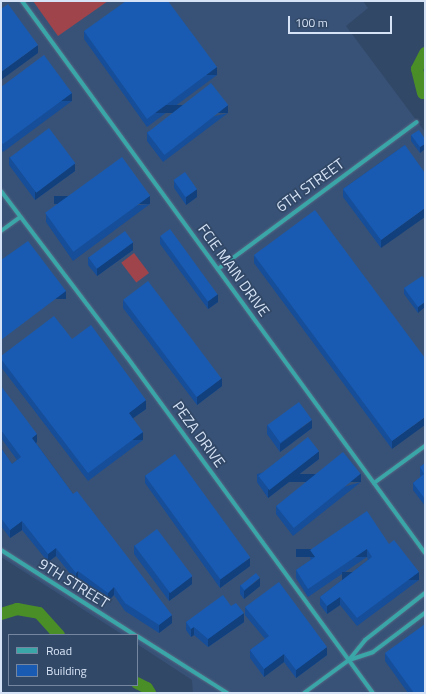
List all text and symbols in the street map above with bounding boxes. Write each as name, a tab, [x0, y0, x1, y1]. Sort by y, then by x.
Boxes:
scale bar	[290, 8, 394, 34]
text: 100 m	[295, 13, 328, 32]
street label: 6TH STREET	[273, 154, 347, 216]
street label: FCIE MAIN DRIVE	[195, 220, 273, 320]
street label: PEZA DRIVE	[169, 398, 229, 470]
street label: 9TH STREET	[36, 554, 112, 612]
legend	[8, 634, 138, 686]
text: Road	[46, 641, 72, 660]
text: Building	[46, 661, 87, 680]

